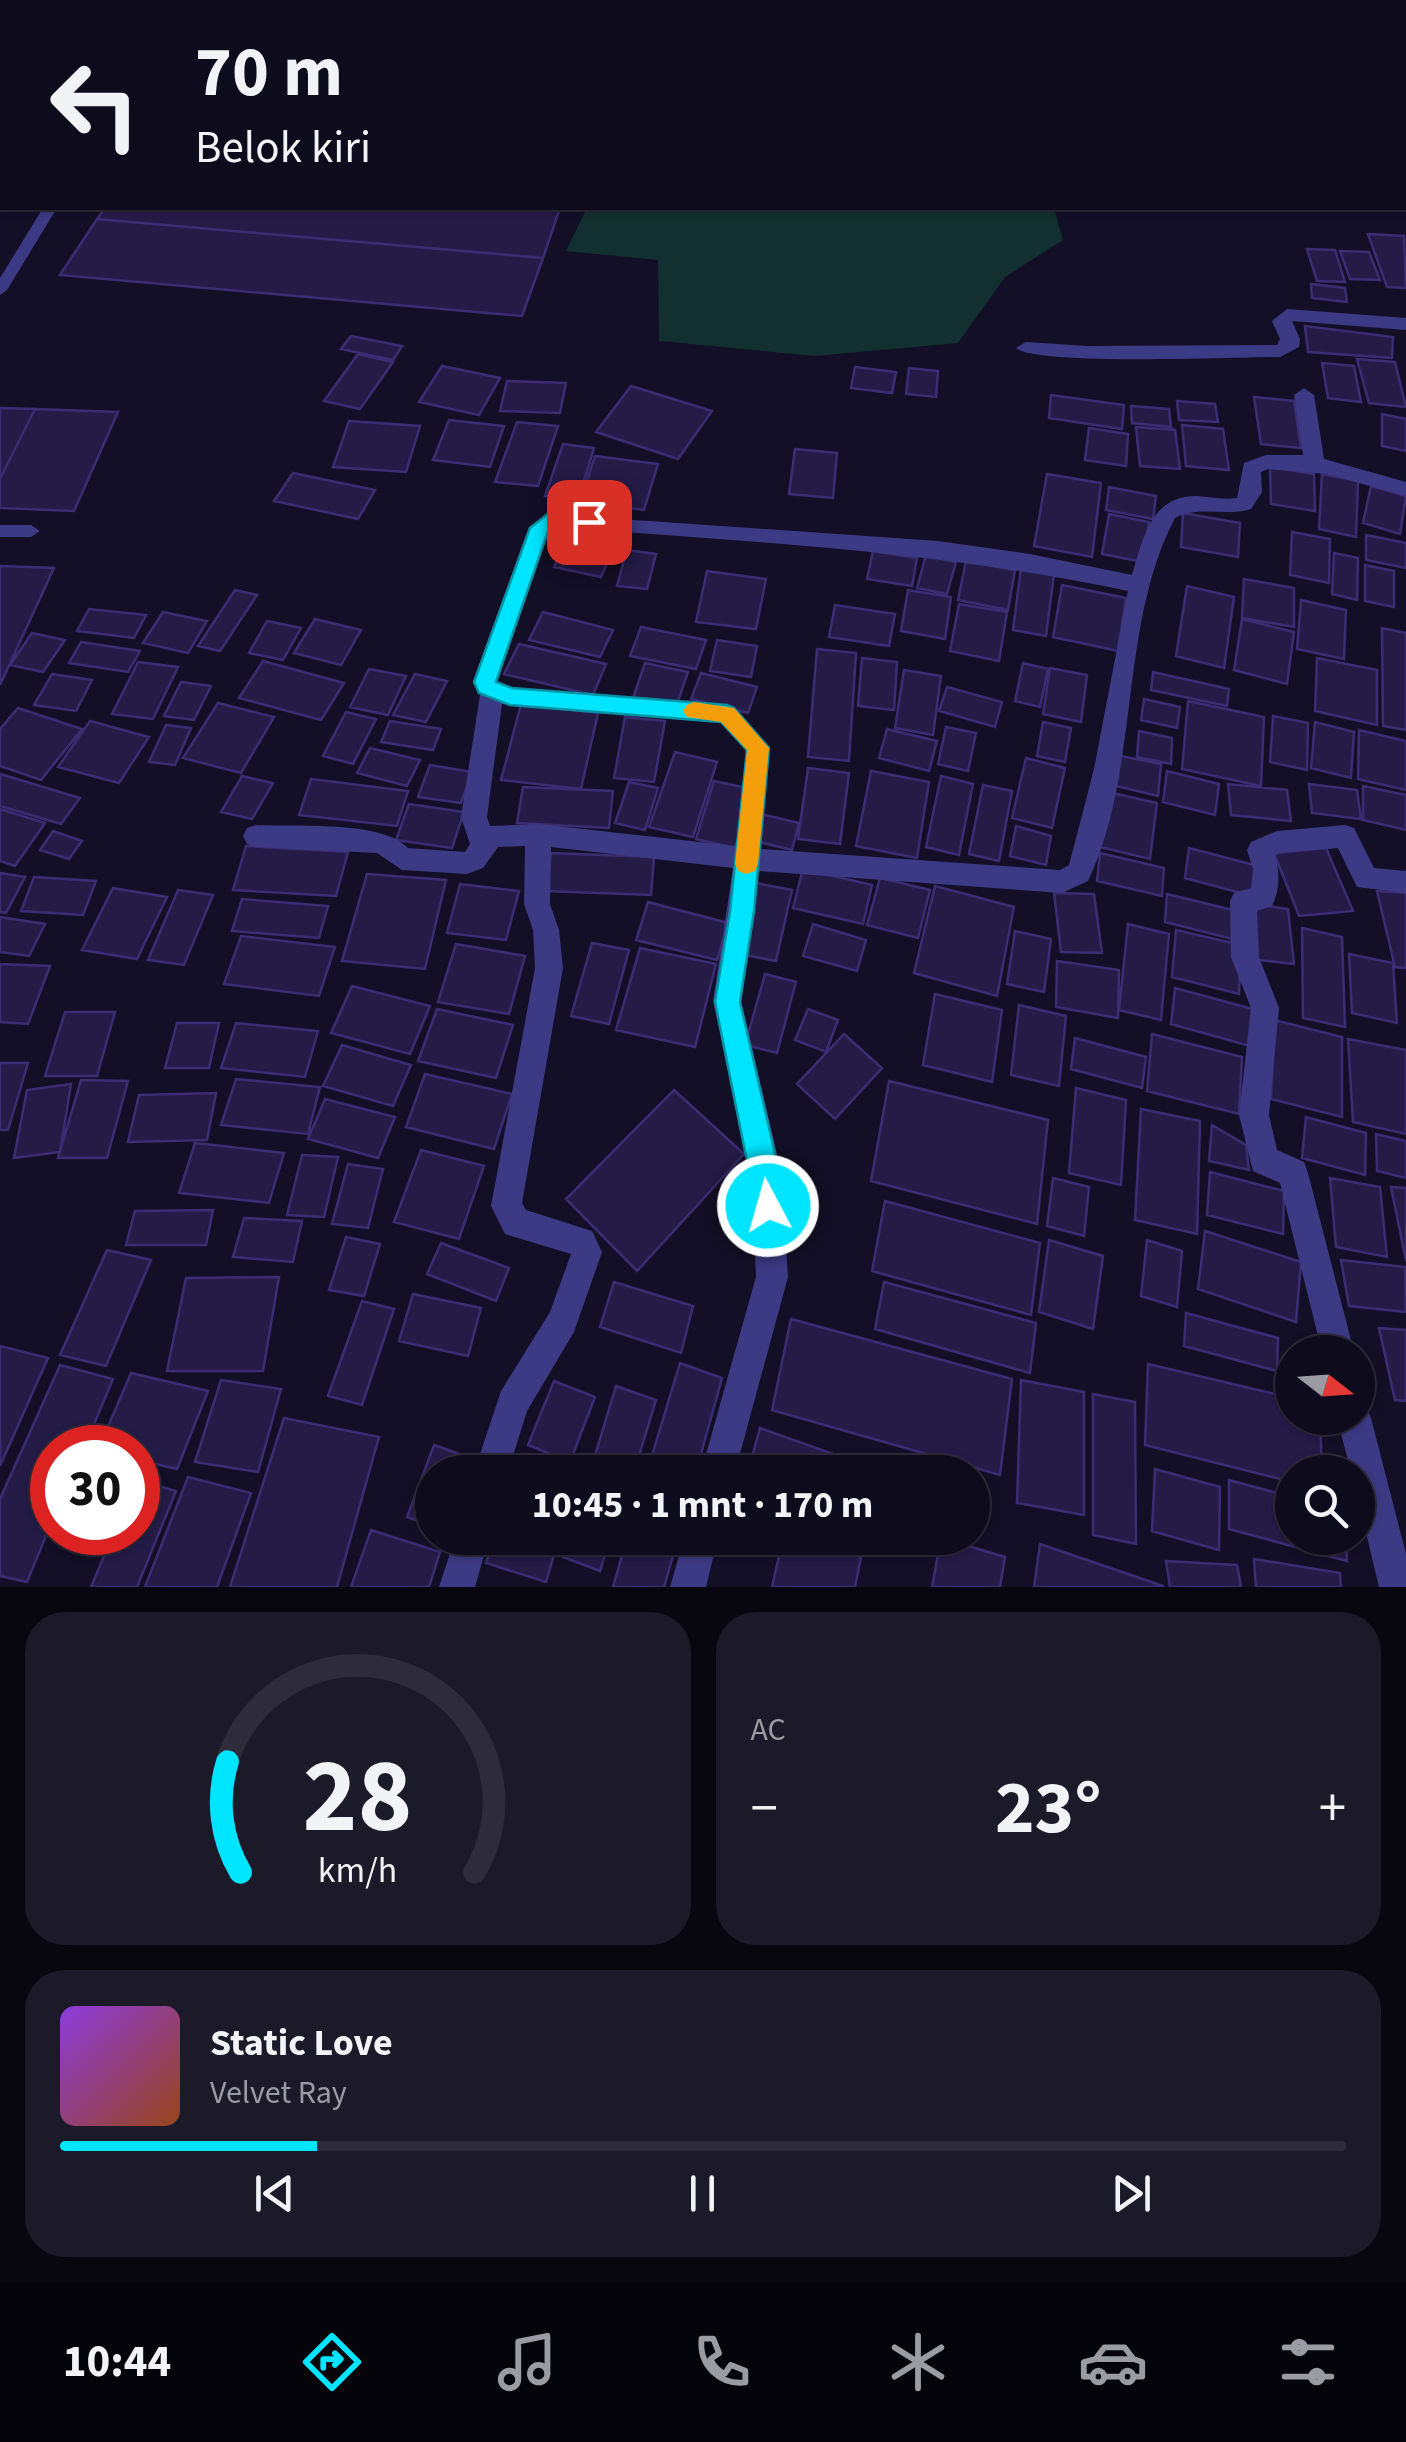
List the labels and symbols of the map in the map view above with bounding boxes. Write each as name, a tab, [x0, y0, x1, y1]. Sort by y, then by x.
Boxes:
pin	[547, 480, 632, 565]
position arrow	[716, 1154, 820, 1258]
north arrow	[1275, 1335, 1375, 1435]
speed limit sign: 30	[30, 1425, 160, 1555]

